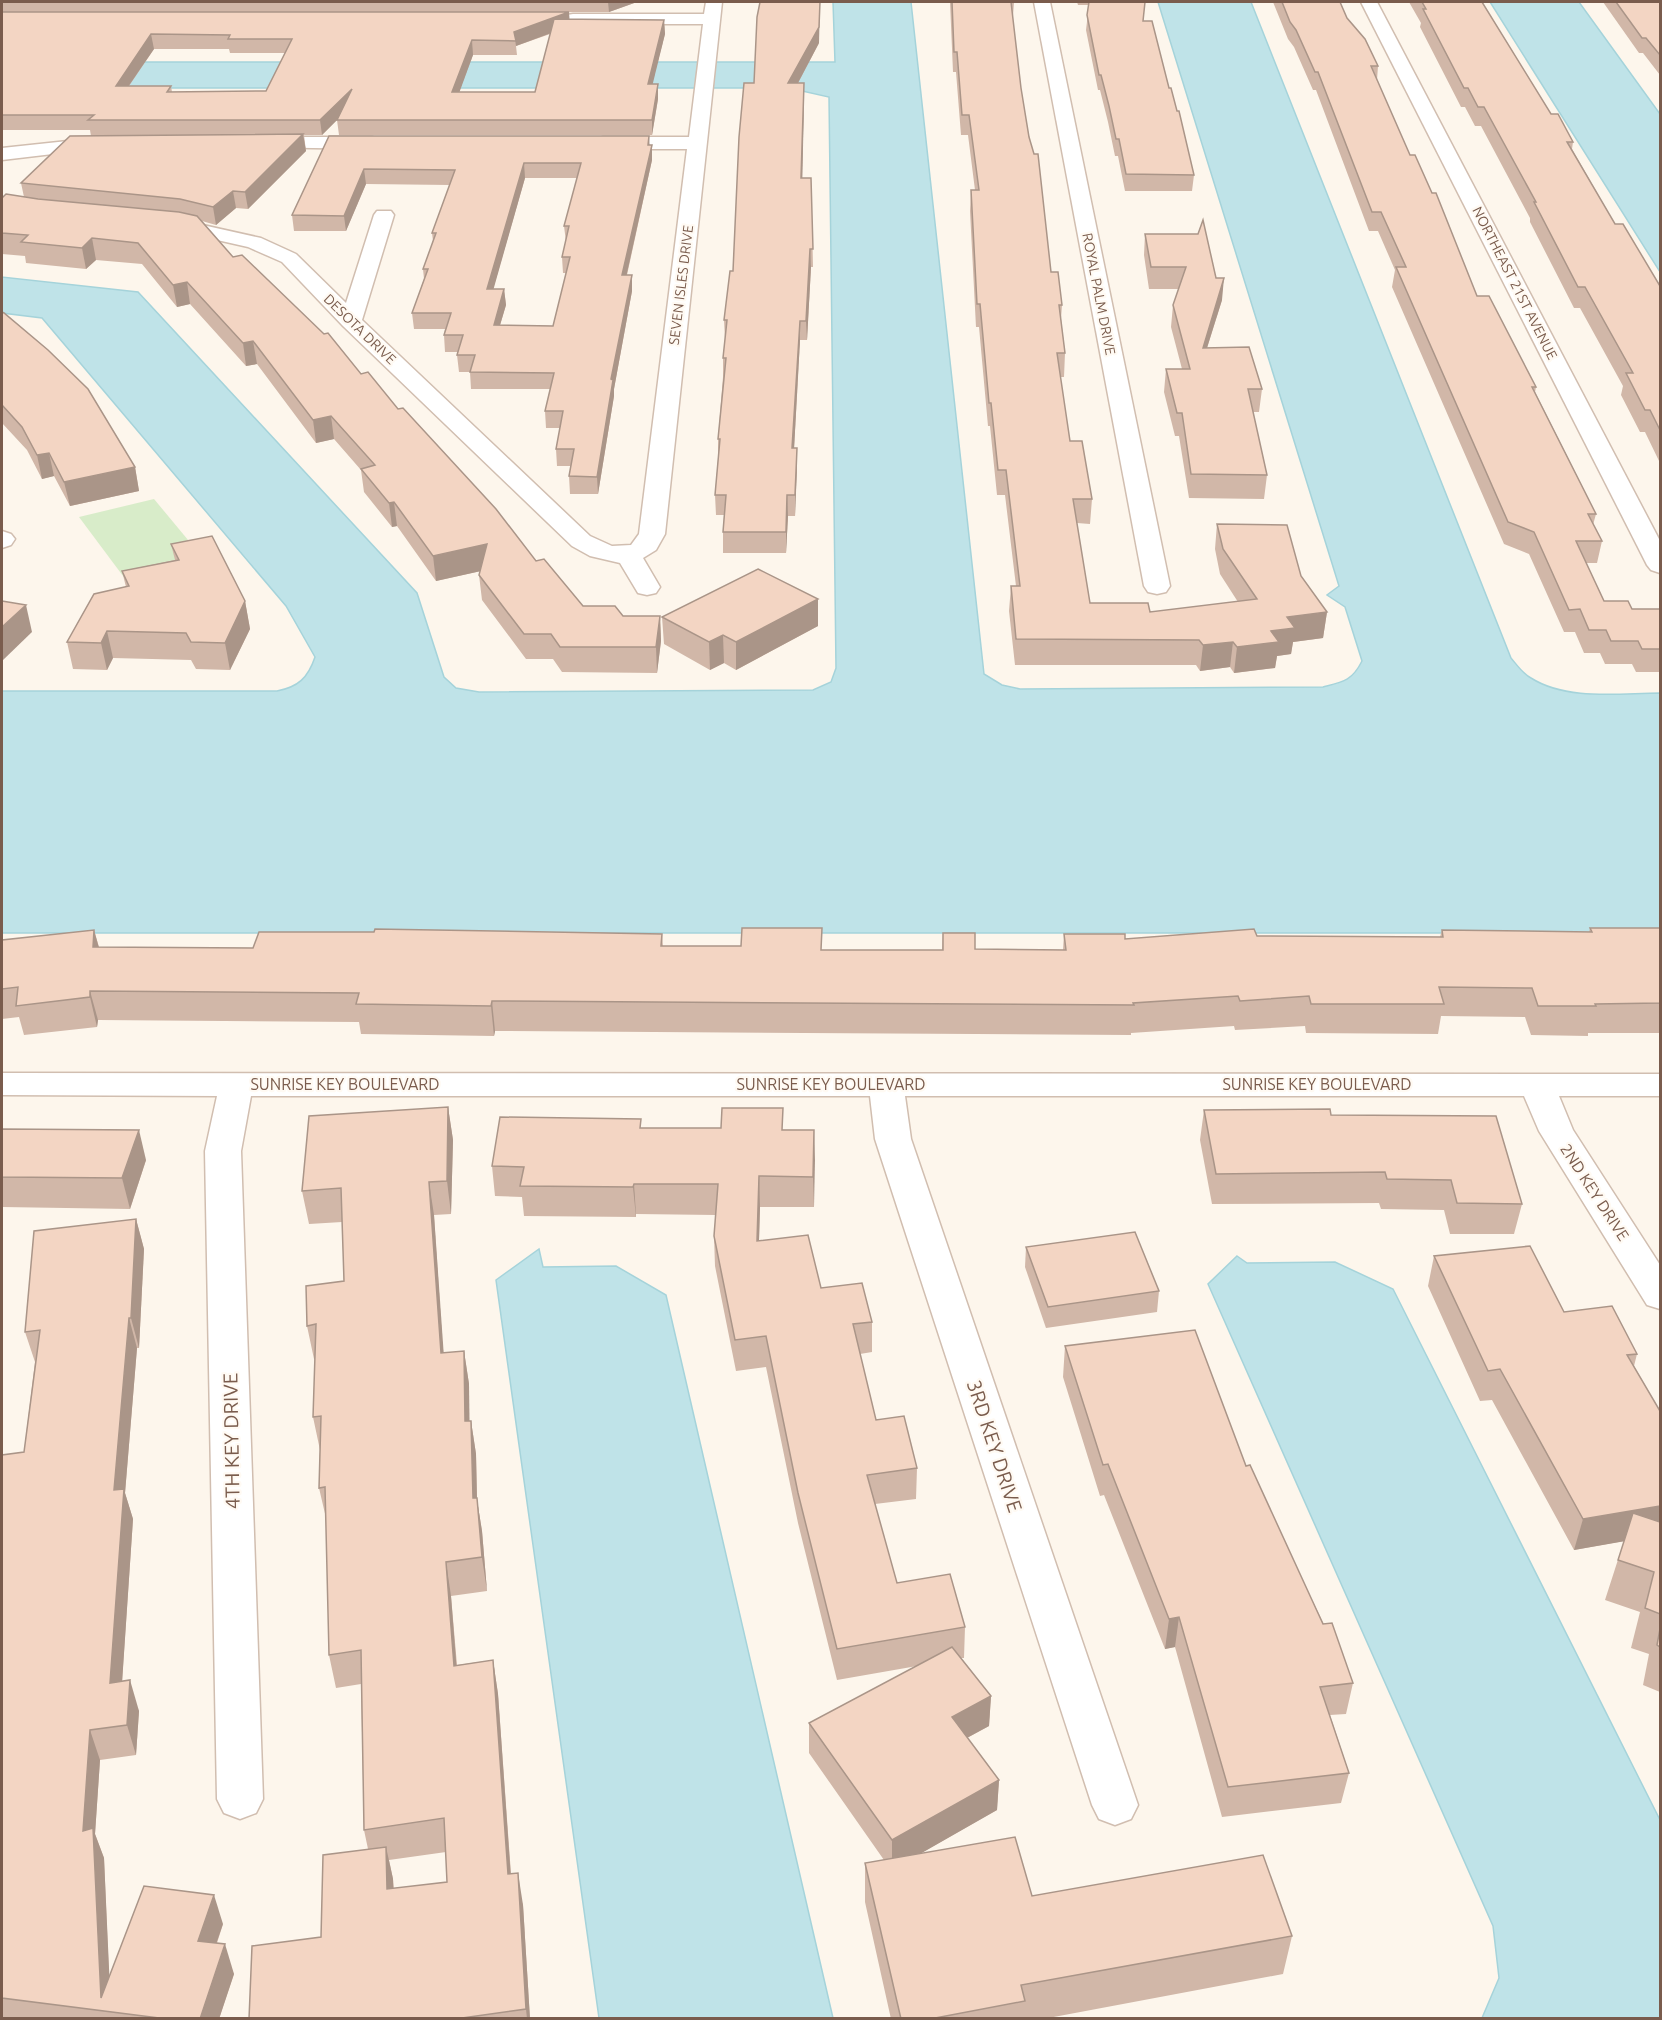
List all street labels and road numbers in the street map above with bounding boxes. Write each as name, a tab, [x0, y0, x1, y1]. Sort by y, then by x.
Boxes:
street label: NORTHEAST 21ST AVENUE	[1469, 204, 1561, 362]
street label: SEVEN ISLES DRIVE	[666, 224, 696, 346]
street label: ROYAL PALM DRIVE	[1079, 232, 1119, 357]
street label: DESOTA DRIVE	[321, 291, 399, 367]
street label: SUNRISE KEY BOULEVARD	[250, 1075, 440, 1093]
street label: SUNRISE KEY BOULEVARD	[736, 1075, 926, 1093]
street label: SUNRISE KEY BOULEVARD	[1222, 1075, 1412, 1093]
street label: 2ND KEY DRIVE	[1557, 1140, 1633, 1244]
street label: 4TH KEY DRIVE	[218, 1373, 244, 1509]
street label: 3RD KEY DRIVE	[963, 1377, 1027, 1515]

